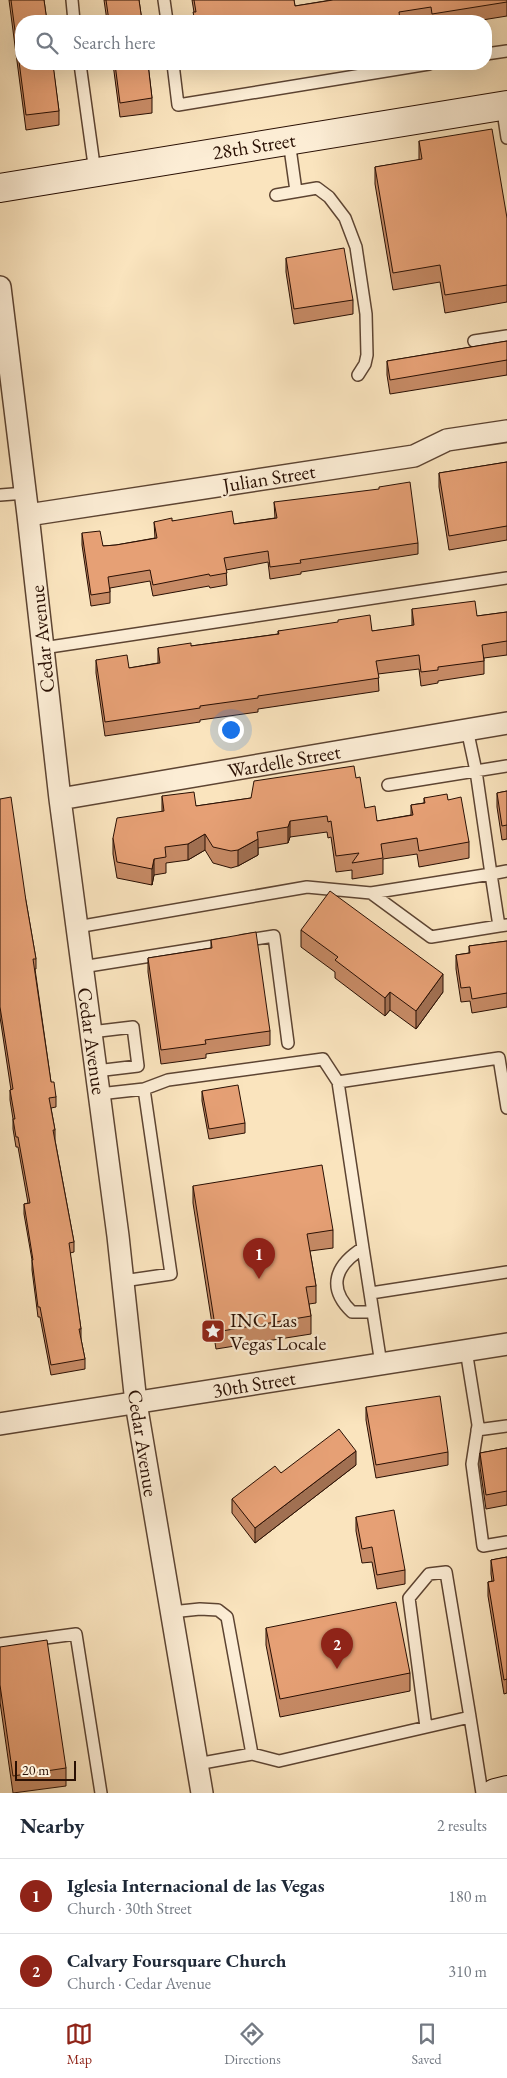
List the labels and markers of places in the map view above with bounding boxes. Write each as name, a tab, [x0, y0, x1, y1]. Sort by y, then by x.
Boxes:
pin: 1	[243, 1238, 275, 1279]
place label: INC Las Vegas Locale	[230, 1307, 327, 1356]
place icon: INC Las Vegas Locale	[200, 1318, 226, 1344]
pin: 2	[321, 1628, 353, 1669]

